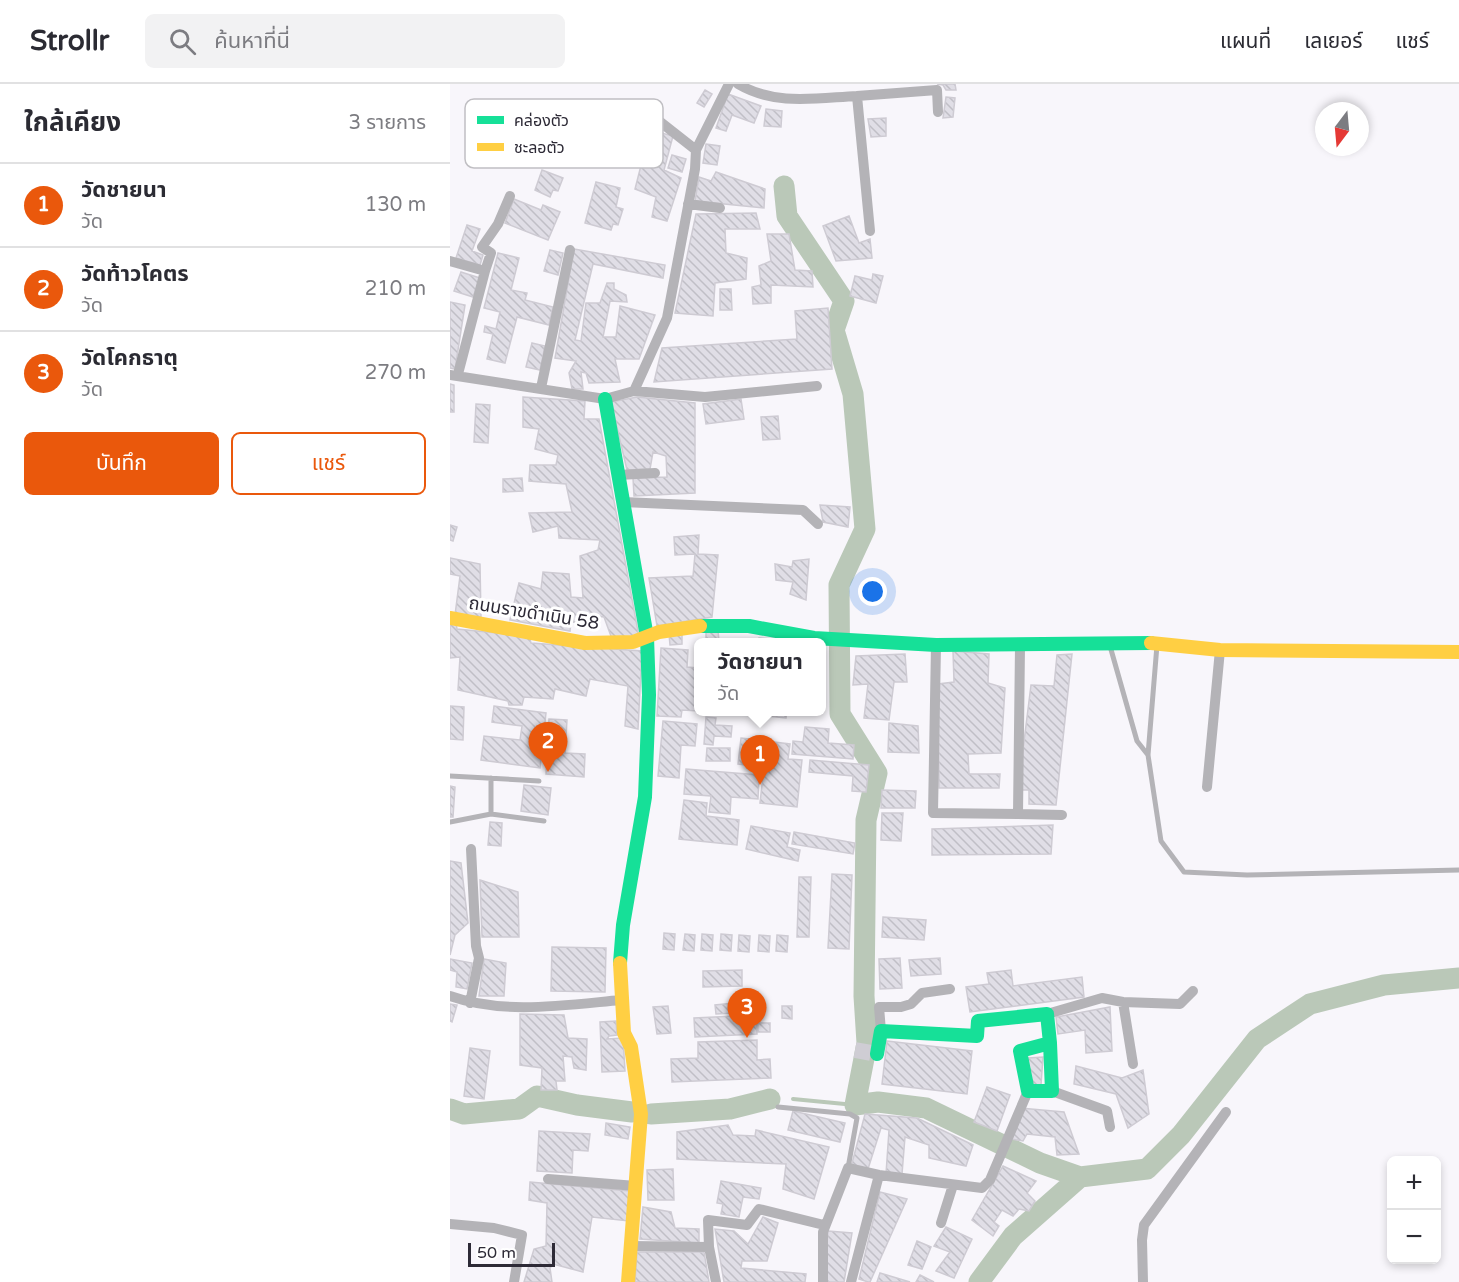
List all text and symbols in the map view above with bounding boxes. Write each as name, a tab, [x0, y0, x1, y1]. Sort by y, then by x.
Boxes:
search box	[145, 14, 565, 68]
text: Strollr	[30, 24, 109, 58]
icon: search	[166, 25, 199, 58]
text: ค้นหาที่นี่	[214, 28, 290, 54]
text: แผนที่	[1220, 29, 1271, 54]
text: เลเยอร์	[1304, 29, 1363, 54]
text: แชร์	[1396, 29, 1429, 54]
legend	[465, 99, 663, 168]
north arrow	[1315, 102, 1369, 156]
text: ใกล้เคียง	[24, 107, 121, 138]
text: 3 รายการ	[349, 111, 426, 135]
text: คล่องตัว	[514, 111, 569, 131]
text: ชะลอตัว	[514, 138, 565, 158]
text: วัดชายนา	[81, 177, 166, 203]
text: 1	[37, 193, 50, 217]
text: 130 m	[365, 193, 426, 217]
text: วัด	[81, 210, 103, 234]
text: วัดท้าวโคตร	[81, 261, 189, 287]
text: 2	[37, 277, 50, 301]
text: 210 m	[365, 277, 426, 301]
text: วัด	[81, 294, 103, 318]
text: วัดโคกธาตุ	[81, 345, 178, 371]
text: 3	[37, 361, 50, 385]
text: 270 m	[365, 361, 426, 385]
text: วัด	[81, 378, 103, 402]
button: บันทึก	[24, 432, 219, 495]
button: แชร์	[231, 432, 426, 495]
your location	[858, 577, 887, 606]
street label: ถนนราขดำเนิน 58	[467, 592, 601, 634]
popup	[694, 638, 826, 716]
text: วัดชายนา	[717, 649, 803, 675]
text: วัด	[717, 682, 739, 706]
pin: 2	[528, 722, 568, 772]
pin: 1	[740, 736, 780, 785]
pin: 3	[728, 988, 766, 1038]
map controls	[1387, 1156, 1441, 1264]
button: +	[1387, 1156, 1441, 1210]
button: −	[1387, 1210, 1441, 1264]
scale bar	[468, 1240, 555, 1268]
text: 50 m	[477, 1243, 516, 1263]

